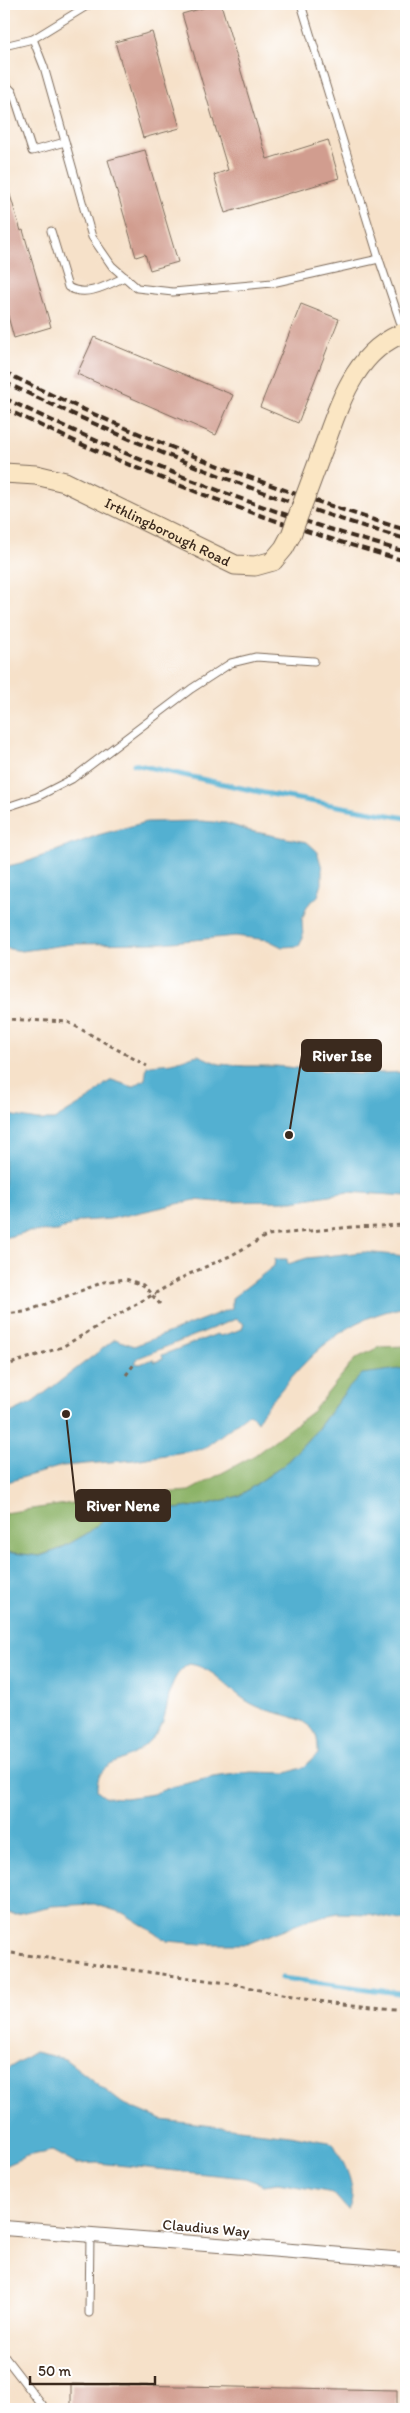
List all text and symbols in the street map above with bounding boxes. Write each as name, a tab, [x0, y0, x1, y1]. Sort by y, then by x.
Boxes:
street label: Irthlingborough Road	[102, 494, 233, 570]
callout: River Ise	[302, 1040, 381, 1071]
text: River Ise	[312, 1046, 372, 1065]
callout: River Nene	[76, 1490, 170, 1521]
text: River Nene	[86, 1496, 160, 1515]
street label: Claudius Way	[162, 2215, 250, 2241]
scale bar	[30, 2353, 155, 2385]
text: 50 m	[38, 2362, 71, 2380]

